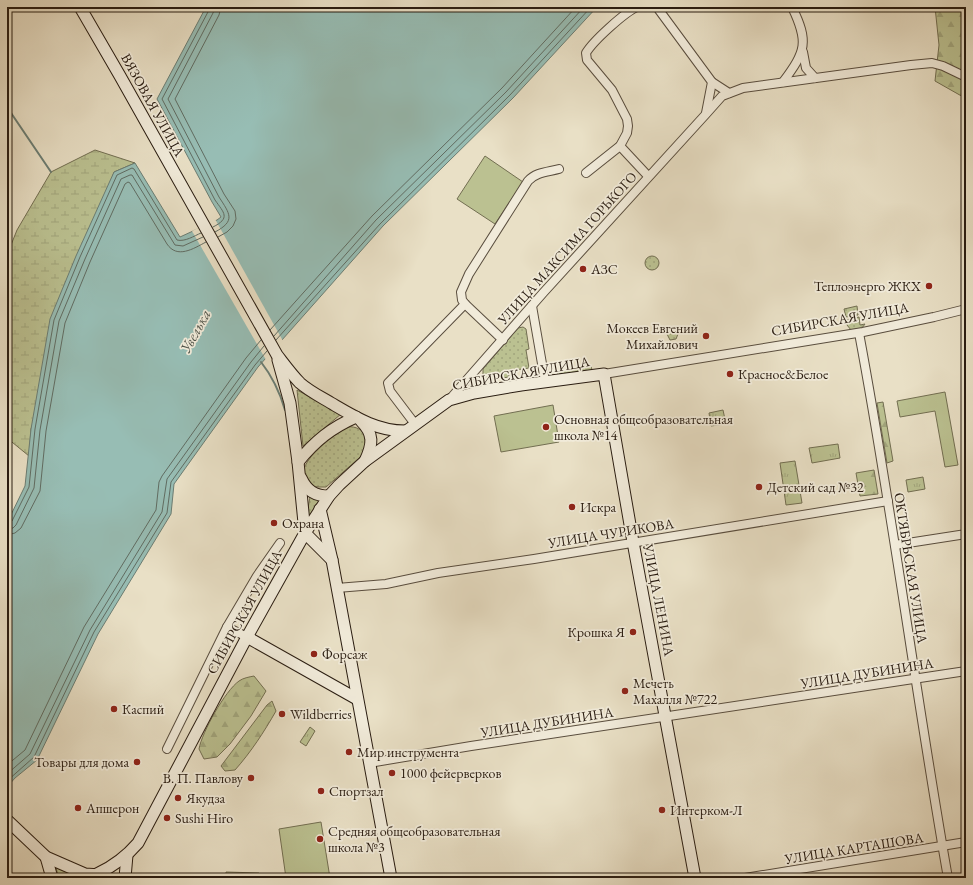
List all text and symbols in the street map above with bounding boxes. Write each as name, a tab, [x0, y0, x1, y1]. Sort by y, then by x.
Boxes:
street label: ВЯЗОВАЯ УЛИЦА	[117, 50, 189, 160]
street label: УЛИЦА МАКСИМА ГОРЬКОГО	[493, 168, 641, 329]
place label: АЗС	[590, 260, 618, 278]
marker: АЗС	[578, 264, 588, 274]
place label: Теплоэнерго ЖКХ	[814, 277, 921, 295]
marker: Теплоэнерго ЖКХ	[924, 281, 934, 291]
street label: СИБИРСКАЯ УЛИЦА	[770, 298, 910, 340]
water label: Увелька	[175, 306, 215, 356]
place label: Мокеев Евгений Михайлович	[606, 319, 699, 353]
marker: Мокеев Евгений Михайлович	[701, 331, 711, 341]
street label: СИБИРСКАЯ УЛИЦА	[451, 352, 591, 394]
place label: Красное&Белое	[738, 365, 829, 383]
marker: Красное&Белое	[725, 369, 735, 379]
place label: Основная общеобразовательная школа №14	[554, 410, 733, 444]
marker: Основная общеобразовательная школа №14	[541, 422, 551, 432]
place label: Детский сад №32	[767, 478, 864, 496]
marker: Детский сад №32	[754, 482, 764, 492]
street label: ОКТЯБРЬСКАЯ УЛИЦА	[890, 491, 932, 645]
place label: Искра	[580, 498, 616, 516]
marker: Искра	[567, 502, 577, 512]
place label: Охрана	[282, 514, 325, 532]
street label: УЛИЦА ЧУРИКОВА	[546, 514, 675, 552]
marker: Охрана	[269, 518, 279, 528]
street label: УЛИЦА ЛЕНИНА	[639, 541, 679, 658]
street label: СИБИРСКАЯ УЛИЦА	[202, 547, 286, 677]
place label: Крошка Я	[568, 623, 626, 641]
marker: Крошка Я	[628, 627, 638, 637]
place label: Форсаж	[322, 645, 368, 663]
marker: Форсаж	[309, 649, 319, 659]
street label: УЛИЦА ДУБИНИНА	[798, 654, 935, 693]
place label: Мечеть Махалля №722	[633, 674, 717, 708]
marker: Мечеть Махалля №722	[620, 686, 630, 696]
place label: Каспий	[122, 700, 165, 718]
street label: УЛИЦА ДУБИНИНА	[478, 703, 615, 742]
marker: Каспий	[109, 704, 119, 714]
place label: Wildberries	[290, 705, 352, 723]
marker: Wildberries	[277, 709, 287, 719]
place label: Мир инструмента	[357, 743, 459, 761]
marker: Мир инструмента	[344, 747, 354, 757]
place label: Товары для дома	[34, 753, 129, 771]
marker: Товары для дома	[132, 757, 142, 767]
place label: 1000 фейерверков	[400, 764, 501, 782]
marker: 1000 фейерверков	[387, 768, 397, 778]
place label: В. П. Павлову	[163, 769, 244, 787]
marker: В. П. Павлову	[246, 773, 256, 783]
place label: Спортзал	[329, 782, 384, 800]
marker: Спортзал	[316, 786, 326, 796]
place label: Якудза	[185, 789, 226, 807]
marker: Якудза	[173, 793, 183, 803]
place label: Апшерон	[85, 799, 139, 817]
place label: Интерком-Л	[670, 801, 743, 819]
marker: Апшерон	[73, 803, 83, 813]
marker: Интерком-Л	[657, 805, 667, 815]
place label: Sushi Hiro	[175, 809, 233, 827]
marker: Sushi Hiro	[162, 813, 172, 823]
place label: Средняя общеобразовательная школа №3	[328, 822, 501, 856]
street label: УЛИЦА КАРТАШОВА	[782, 828, 925, 868]
marker: Средняя общеобразовательная школа №3	[315, 834, 325, 844]

